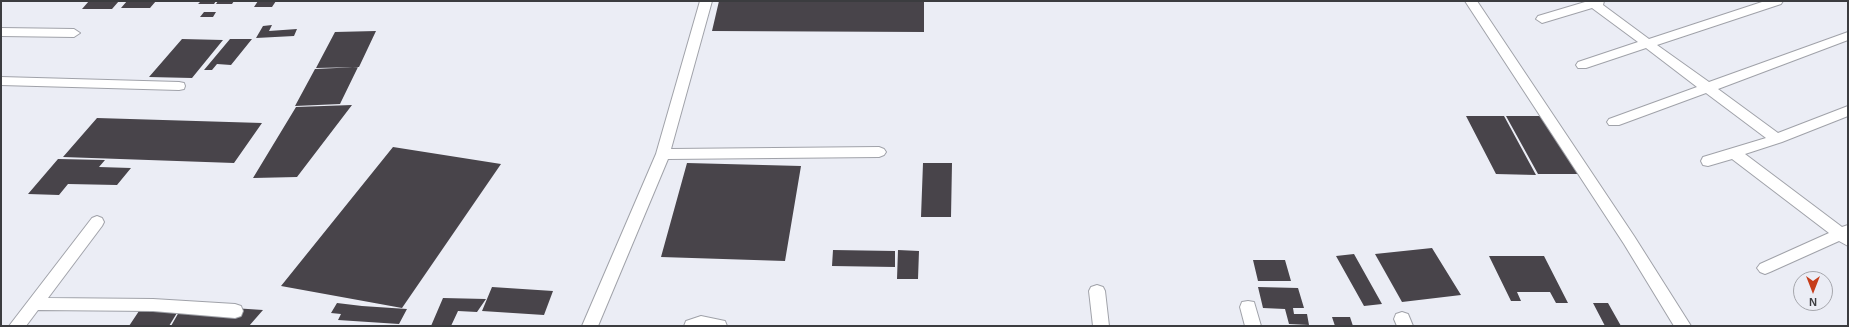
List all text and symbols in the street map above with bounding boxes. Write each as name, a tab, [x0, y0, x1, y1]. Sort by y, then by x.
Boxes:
north arrow	[1793, 271, 1833, 311]
text: N	[1809, 296, 1817, 308]

